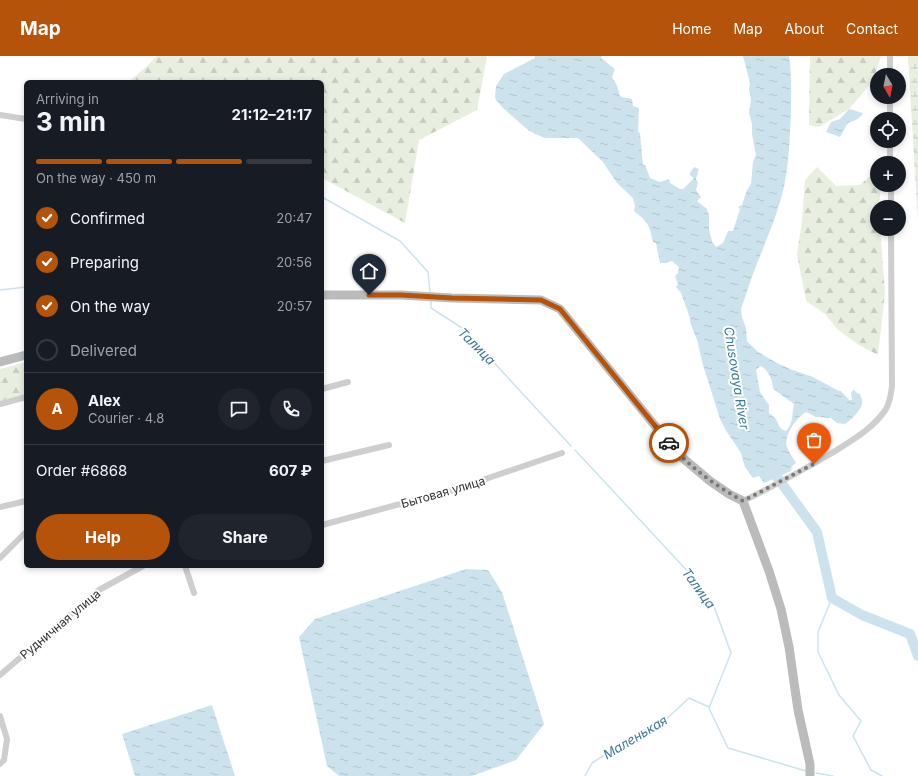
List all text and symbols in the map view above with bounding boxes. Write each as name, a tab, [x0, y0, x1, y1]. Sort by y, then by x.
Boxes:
text: Map	[20, 17, 61, 40]
text: Home	[672, 20, 711, 37]
text: Map	[733, 20, 763, 37]
text: About	[785, 20, 824, 37]
text: Contact	[846, 20, 898, 37]
north arrow	[870, 68, 906, 104]
map controls	[870, 68, 906, 236]
text: Arriving in	[36, 91, 99, 107]
text: 21:12–21:17	[232, 105, 312, 124]
text: 3 min	[36, 106, 106, 137]
button: locate	[870, 112, 906, 148]
button: +	[870, 156, 906, 192]
text: On the way · 450 m	[36, 170, 156, 186]
button: −	[870, 200, 906, 236]
icon: check	[36, 207, 58, 229]
text: Confirmed	[70, 209, 145, 228]
text: 20:47	[276, 210, 312, 226]
icon: check	[36, 251, 58, 273]
text: Preparing	[70, 253, 139, 272]
text: 20:56	[276, 254, 312, 270]
pin	[352, 254, 386, 295]
icon: home	[358, 260, 380, 282]
icon: check	[36, 295, 58, 317]
text: On the way	[70, 297, 150, 316]
text: 20:57	[277, 298, 312, 314]
water label: Талица	[455, 324, 499, 368]
water label: Chusovaya River	[721, 326, 753, 432]
text: Delivered	[70, 341, 137, 360]
button: chat	[218, 388, 260, 430]
button: phone	[270, 388, 312, 430]
text: Alex	[88, 391, 121, 410]
text: A	[51, 399, 63, 418]
text: Courier · 4.8	[88, 410, 164, 426]
courier	[649, 423, 689, 463]
pin	[797, 423, 831, 464]
icon: bag	[803, 429, 825, 451]
icon: car	[658, 432, 680, 454]
text: Order #6868	[36, 461, 127, 480]
text: 607 ₽	[269, 461, 312, 480]
street label: Бытовая улица	[399, 473, 487, 511]
button: Help	[36, 514, 170, 560]
button: Share	[178, 514, 312, 560]
water label: Талица	[679, 565, 719, 611]
street label: Рудничная улица	[17, 586, 103, 662]
water label: Маленькая	[600, 712, 670, 762]

